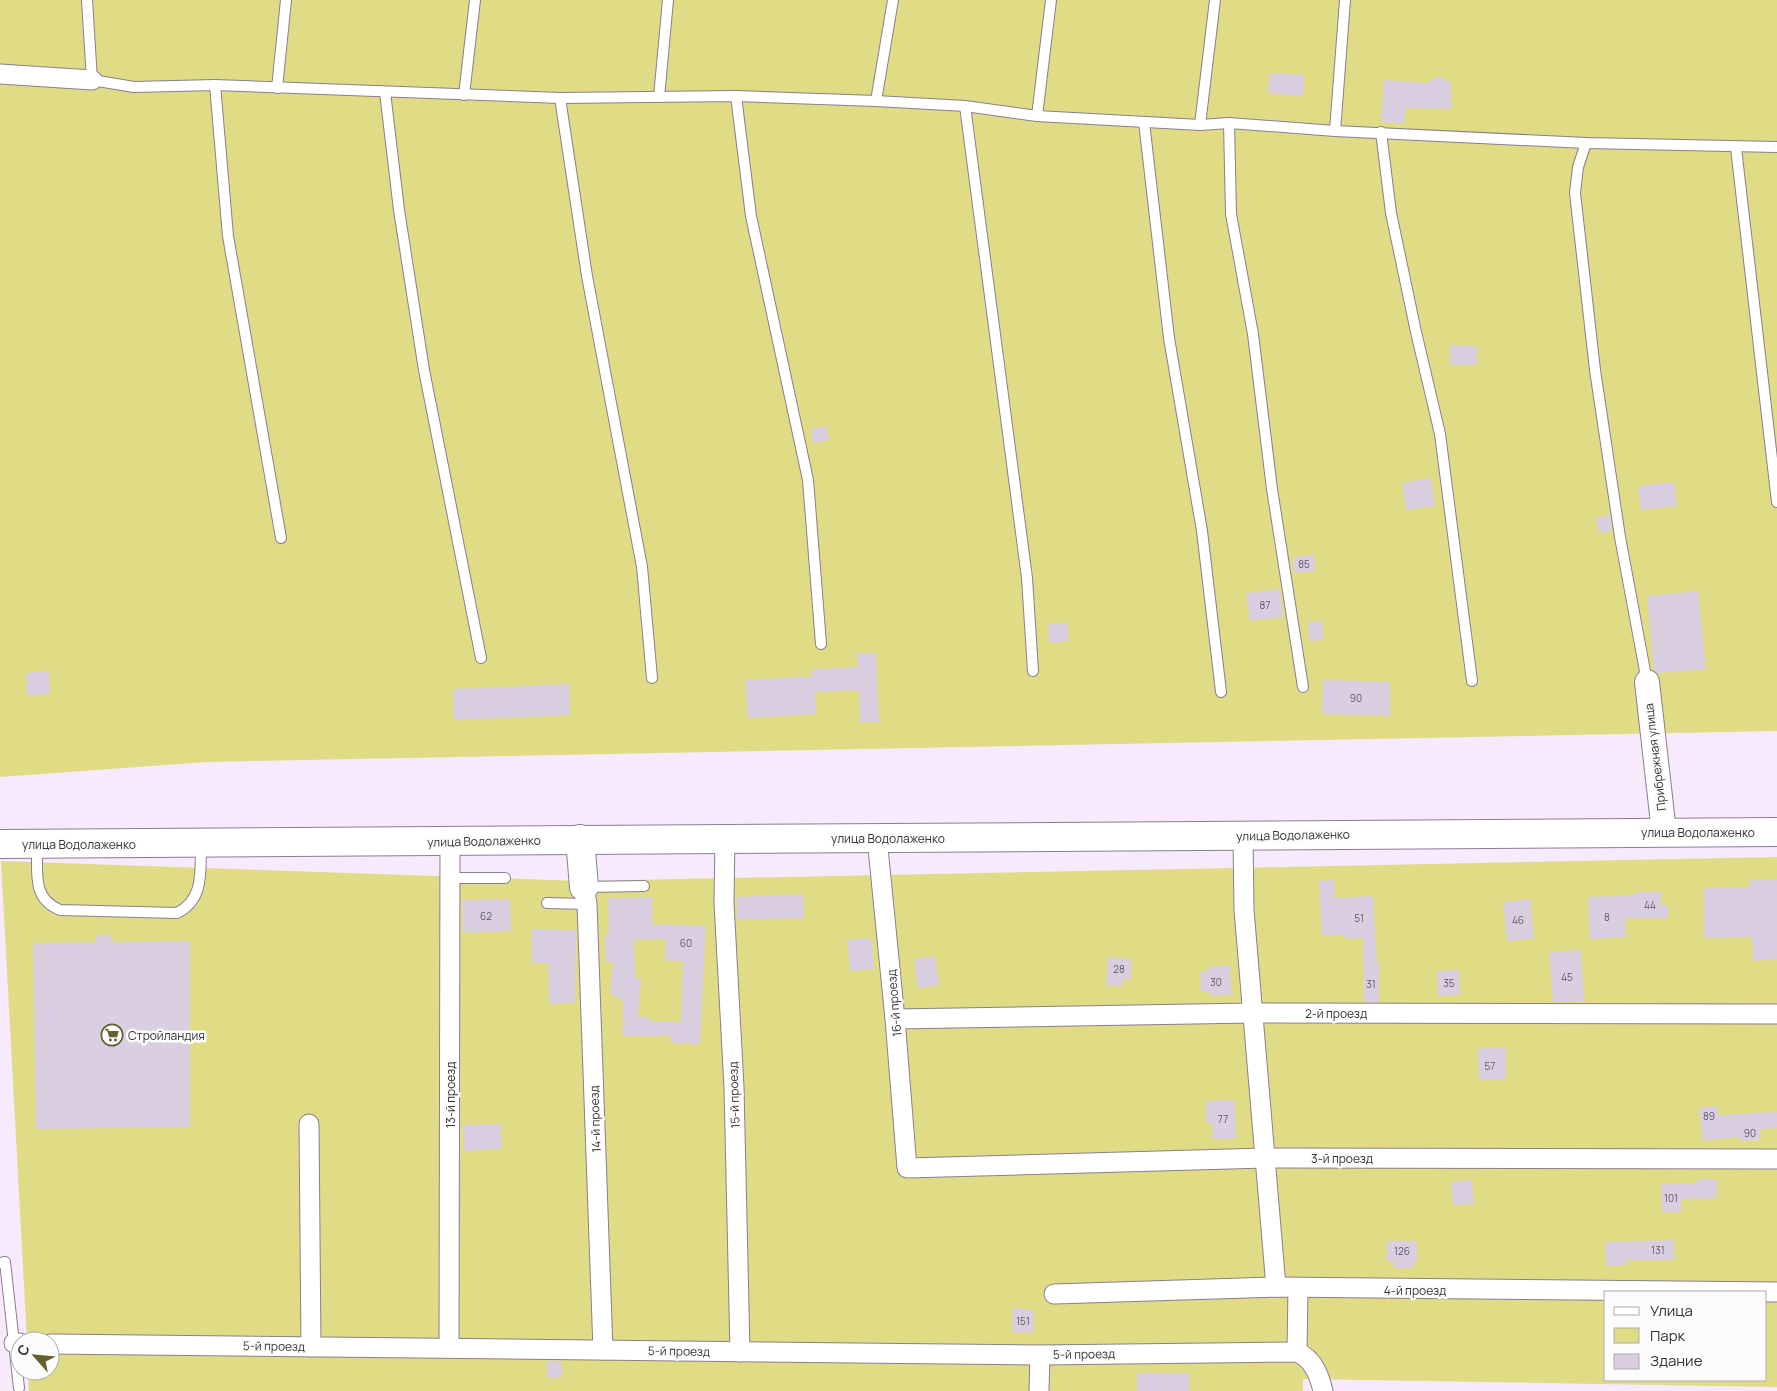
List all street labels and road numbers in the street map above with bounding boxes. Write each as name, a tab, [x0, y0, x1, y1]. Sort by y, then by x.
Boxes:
street label: Прибрежная улица	[1640, 702, 1670, 812]
street label: улица Водолаженко	[1641, 824, 1755, 841]
street label: улица Водолаженко	[1236, 826, 1350, 844]
street label: улица Водолаженко	[831, 830, 945, 847]
street label: улица Водолаженко	[427, 832, 541, 850]
street label: улица Водолаженко	[22, 836, 136, 853]
street label: 16-й проезд	[883, 969, 905, 1037]
street label: 2-й проезд	[1305, 1005, 1367, 1022]
street label: 15-й проезд	[724, 1061, 744, 1129]
street label: 13-й проезд	[442, 1062, 459, 1128]
street label: 14-й проезд	[585, 1085, 605, 1153]
street label: 3-й проезд	[1311, 1150, 1373, 1167]
street label: 4-й проезд	[1384, 1282, 1446, 1299]
street label: 5-й проезд	[243, 1337, 305, 1355]
street label: 5-й проезд	[648, 1342, 710, 1360]
street label: 5-й проезд	[1053, 1345, 1115, 1363]

